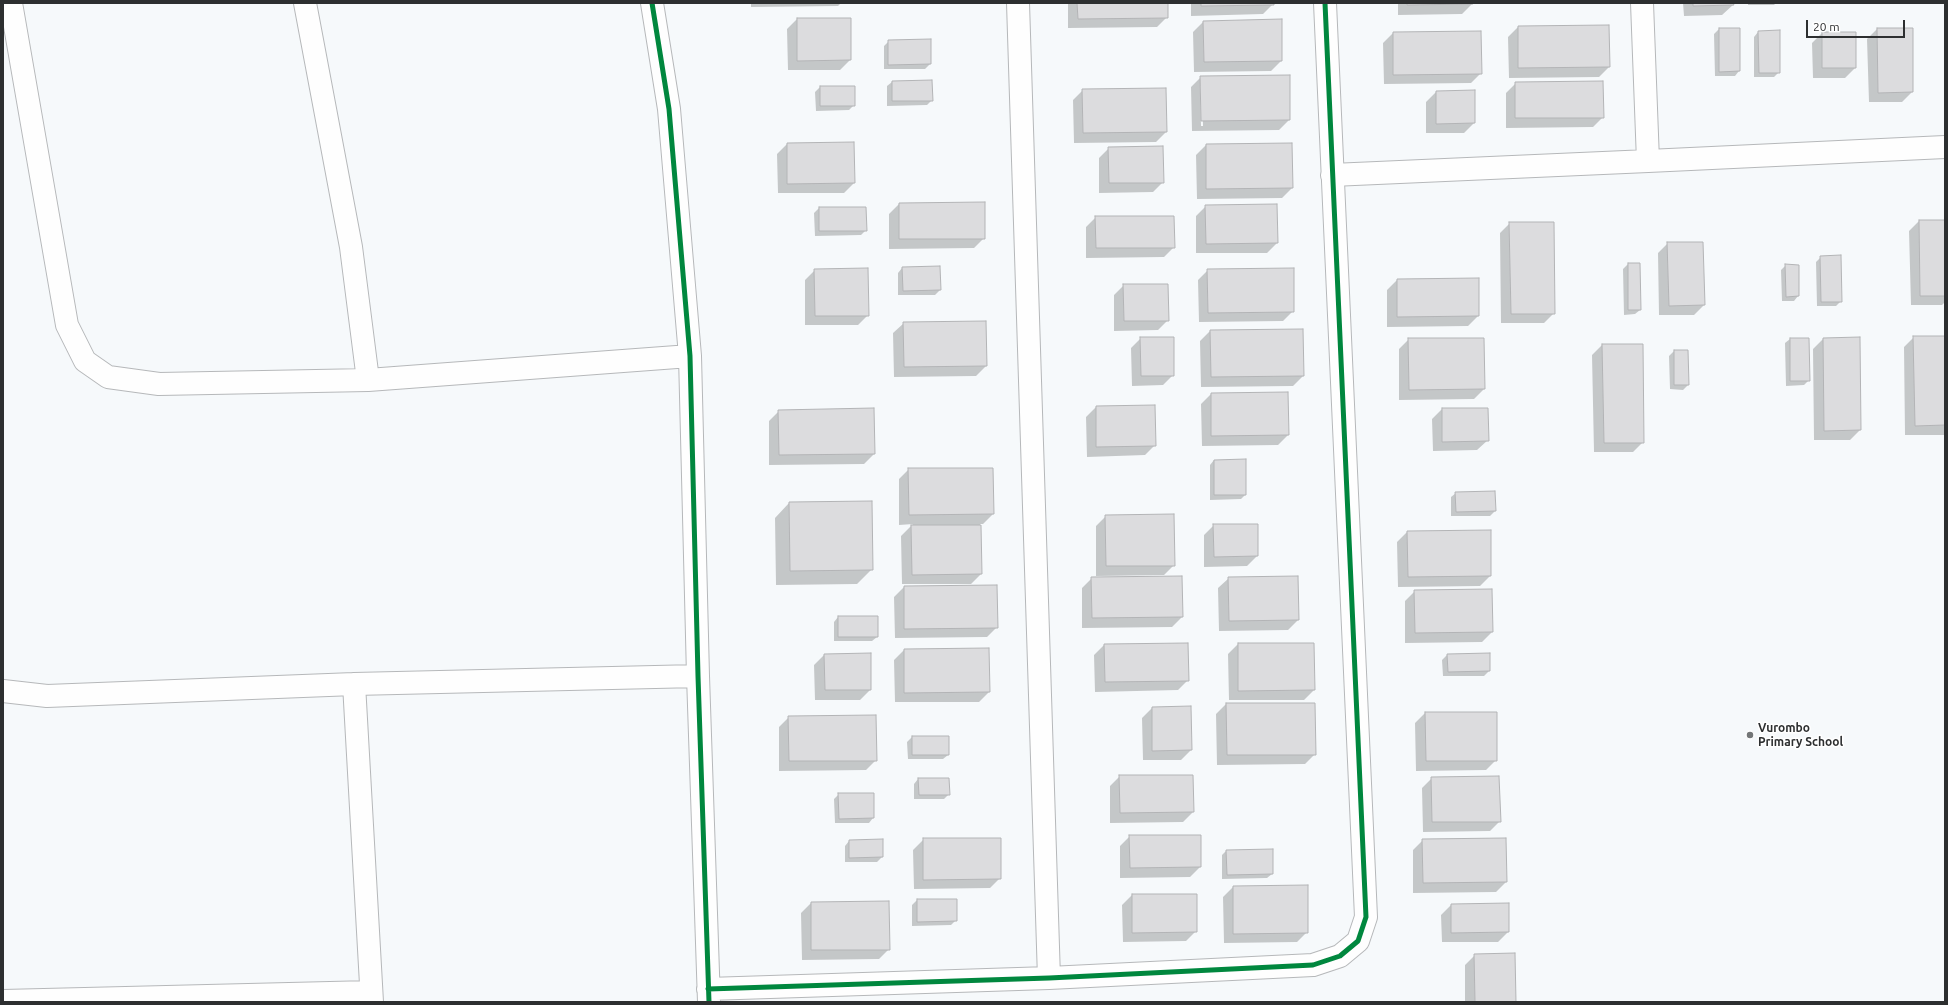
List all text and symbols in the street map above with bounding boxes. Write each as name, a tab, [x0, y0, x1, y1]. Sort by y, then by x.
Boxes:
scale bar	[1808, 12, 1907, 38]
text: 20 m	[1813, 20, 1840, 33]
place label: Vurombo Primary School	[1758, 721, 1843, 749]
marker: Vurombo Primary School	[1745, 730, 1755, 740]

